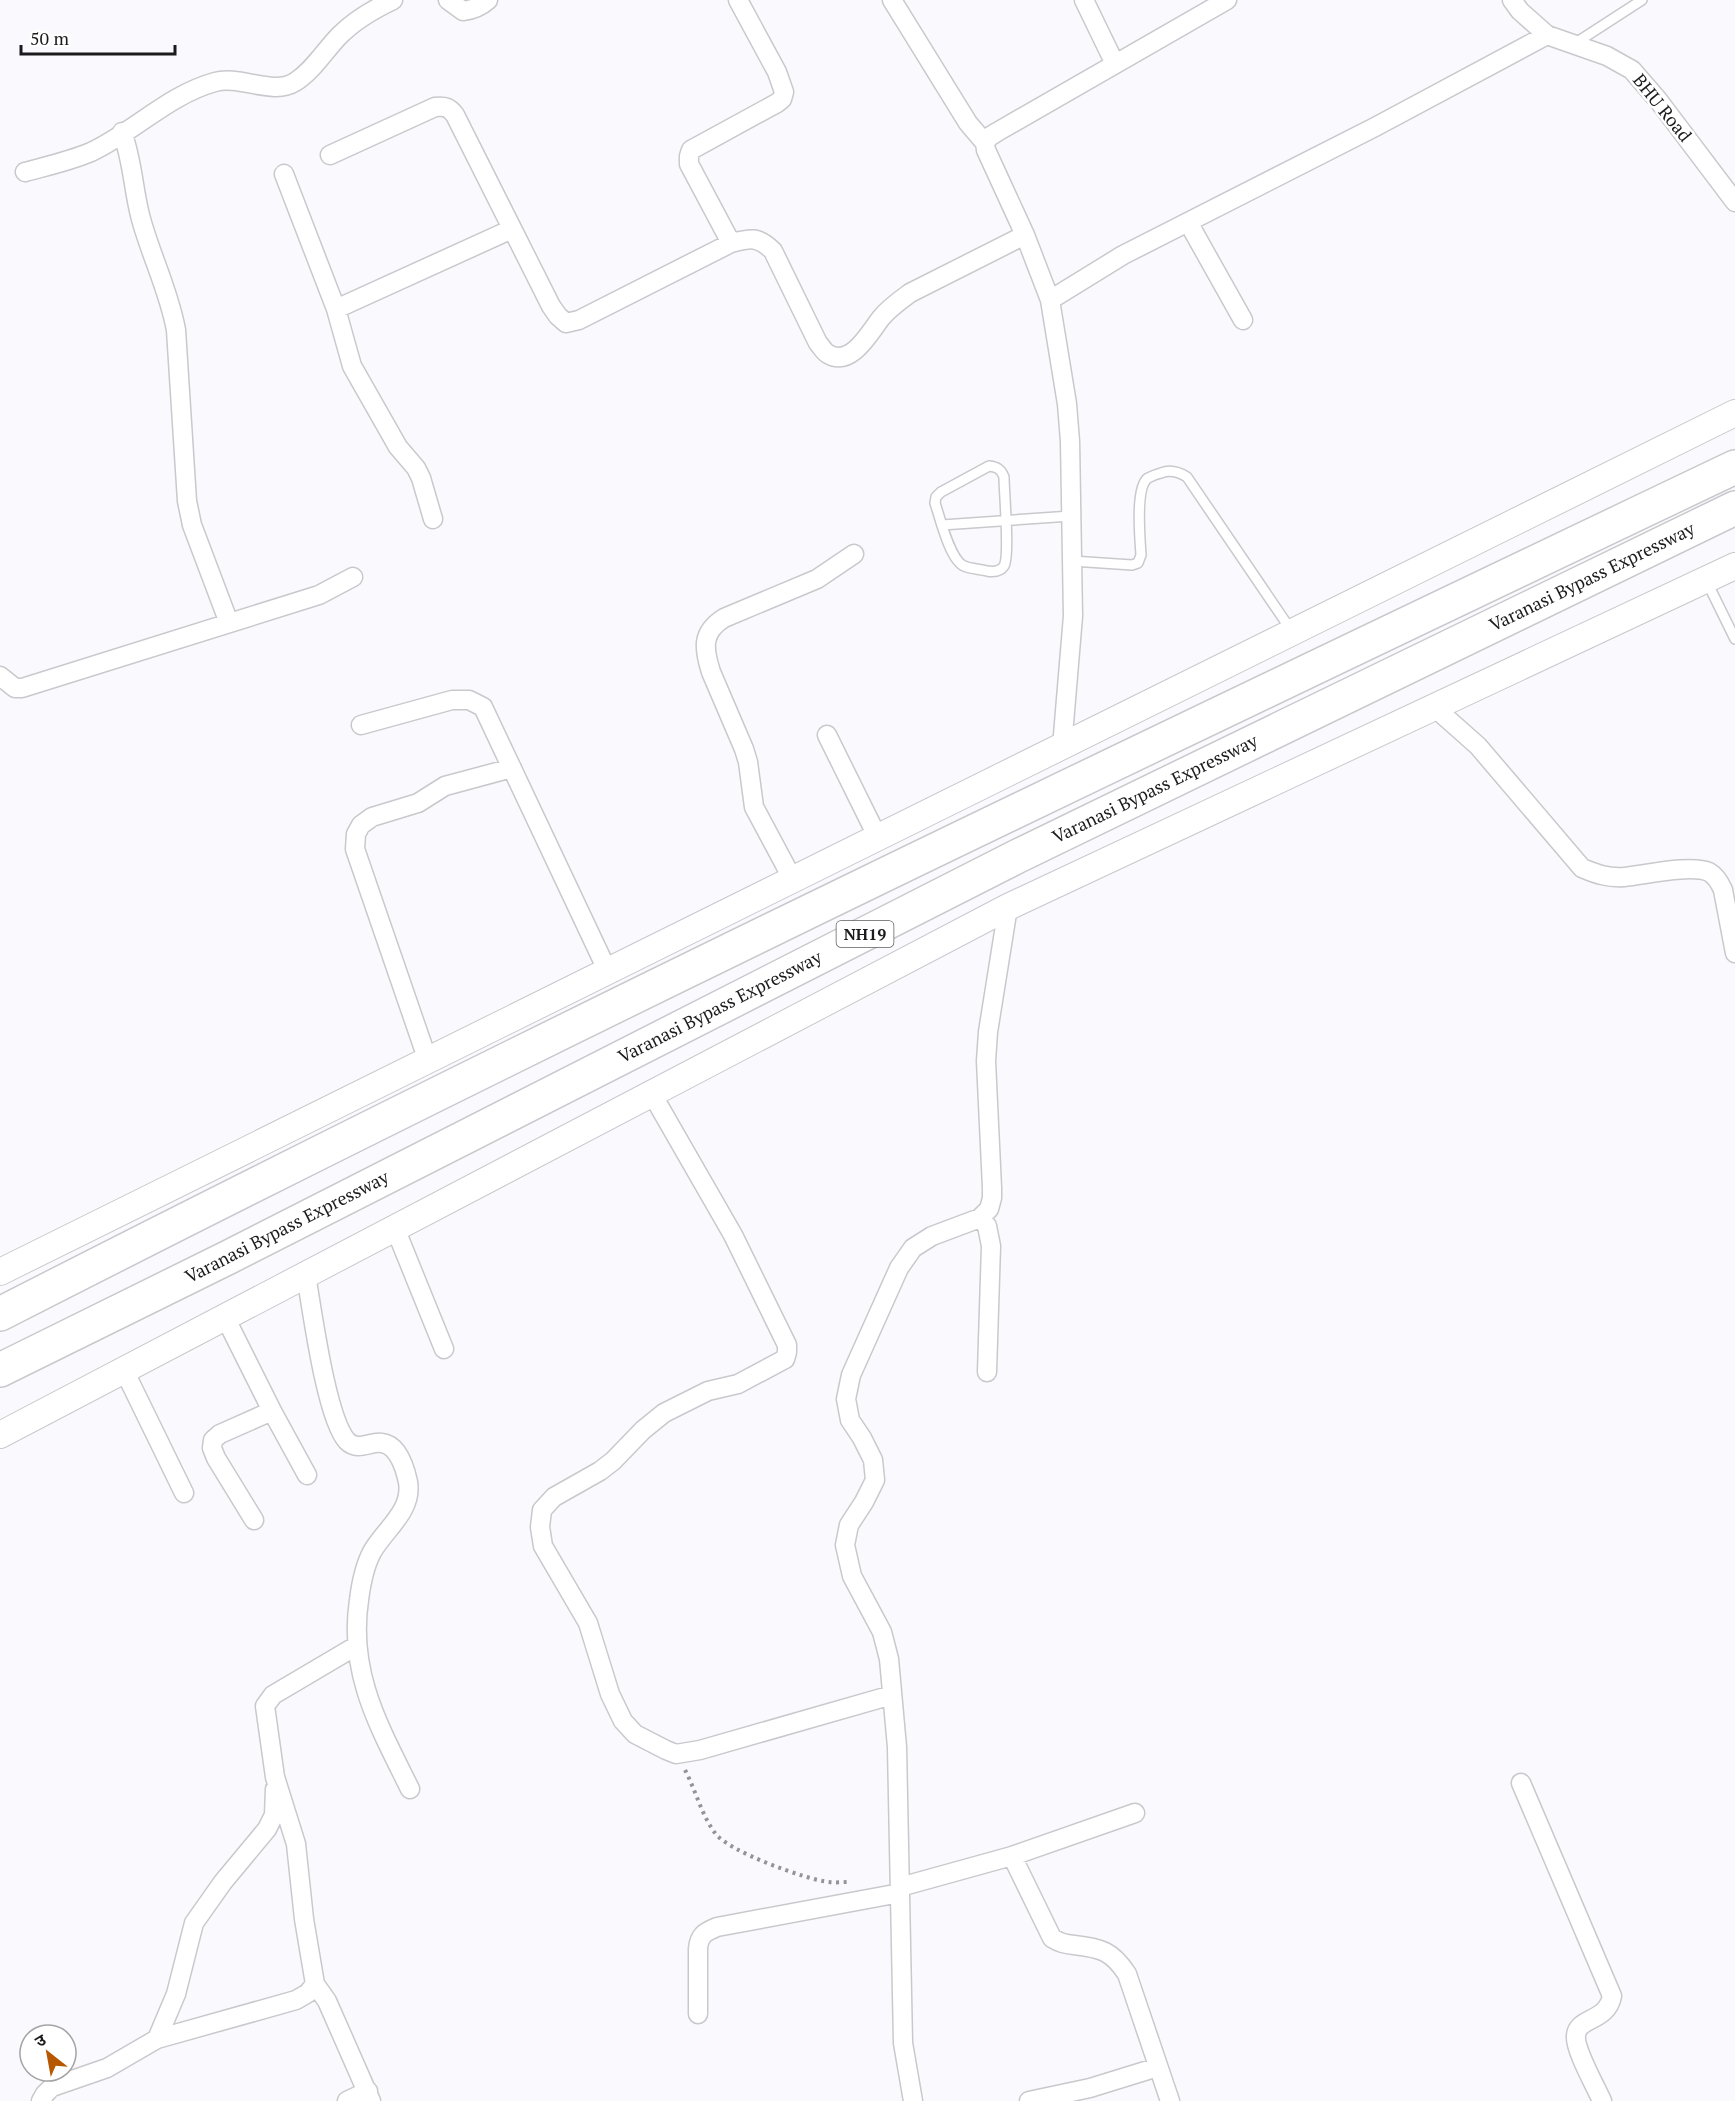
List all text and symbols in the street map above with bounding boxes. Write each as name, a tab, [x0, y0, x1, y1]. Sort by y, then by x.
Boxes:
scale bar	[21, 18, 176, 56]
text: 50 m	[30, 26, 70, 50]
street label: BHU Road	[1628, 68, 1698, 146]
street label: Varanasi Bypass Expressway	[1485, 515, 1699, 636]
street label: Varanasi Bypass Expressway	[1048, 727, 1262, 848]
road number: NH19	[836, 921, 894, 947]
street label: Varanasi Bypass Expressway	[614, 944, 826, 1068]
street label: Varanasi Bypass Expressway	[181, 1164, 393, 1288]
north arrow	[18, 2023, 78, 2083]
text: उ	[31, 2028, 50, 2052]

